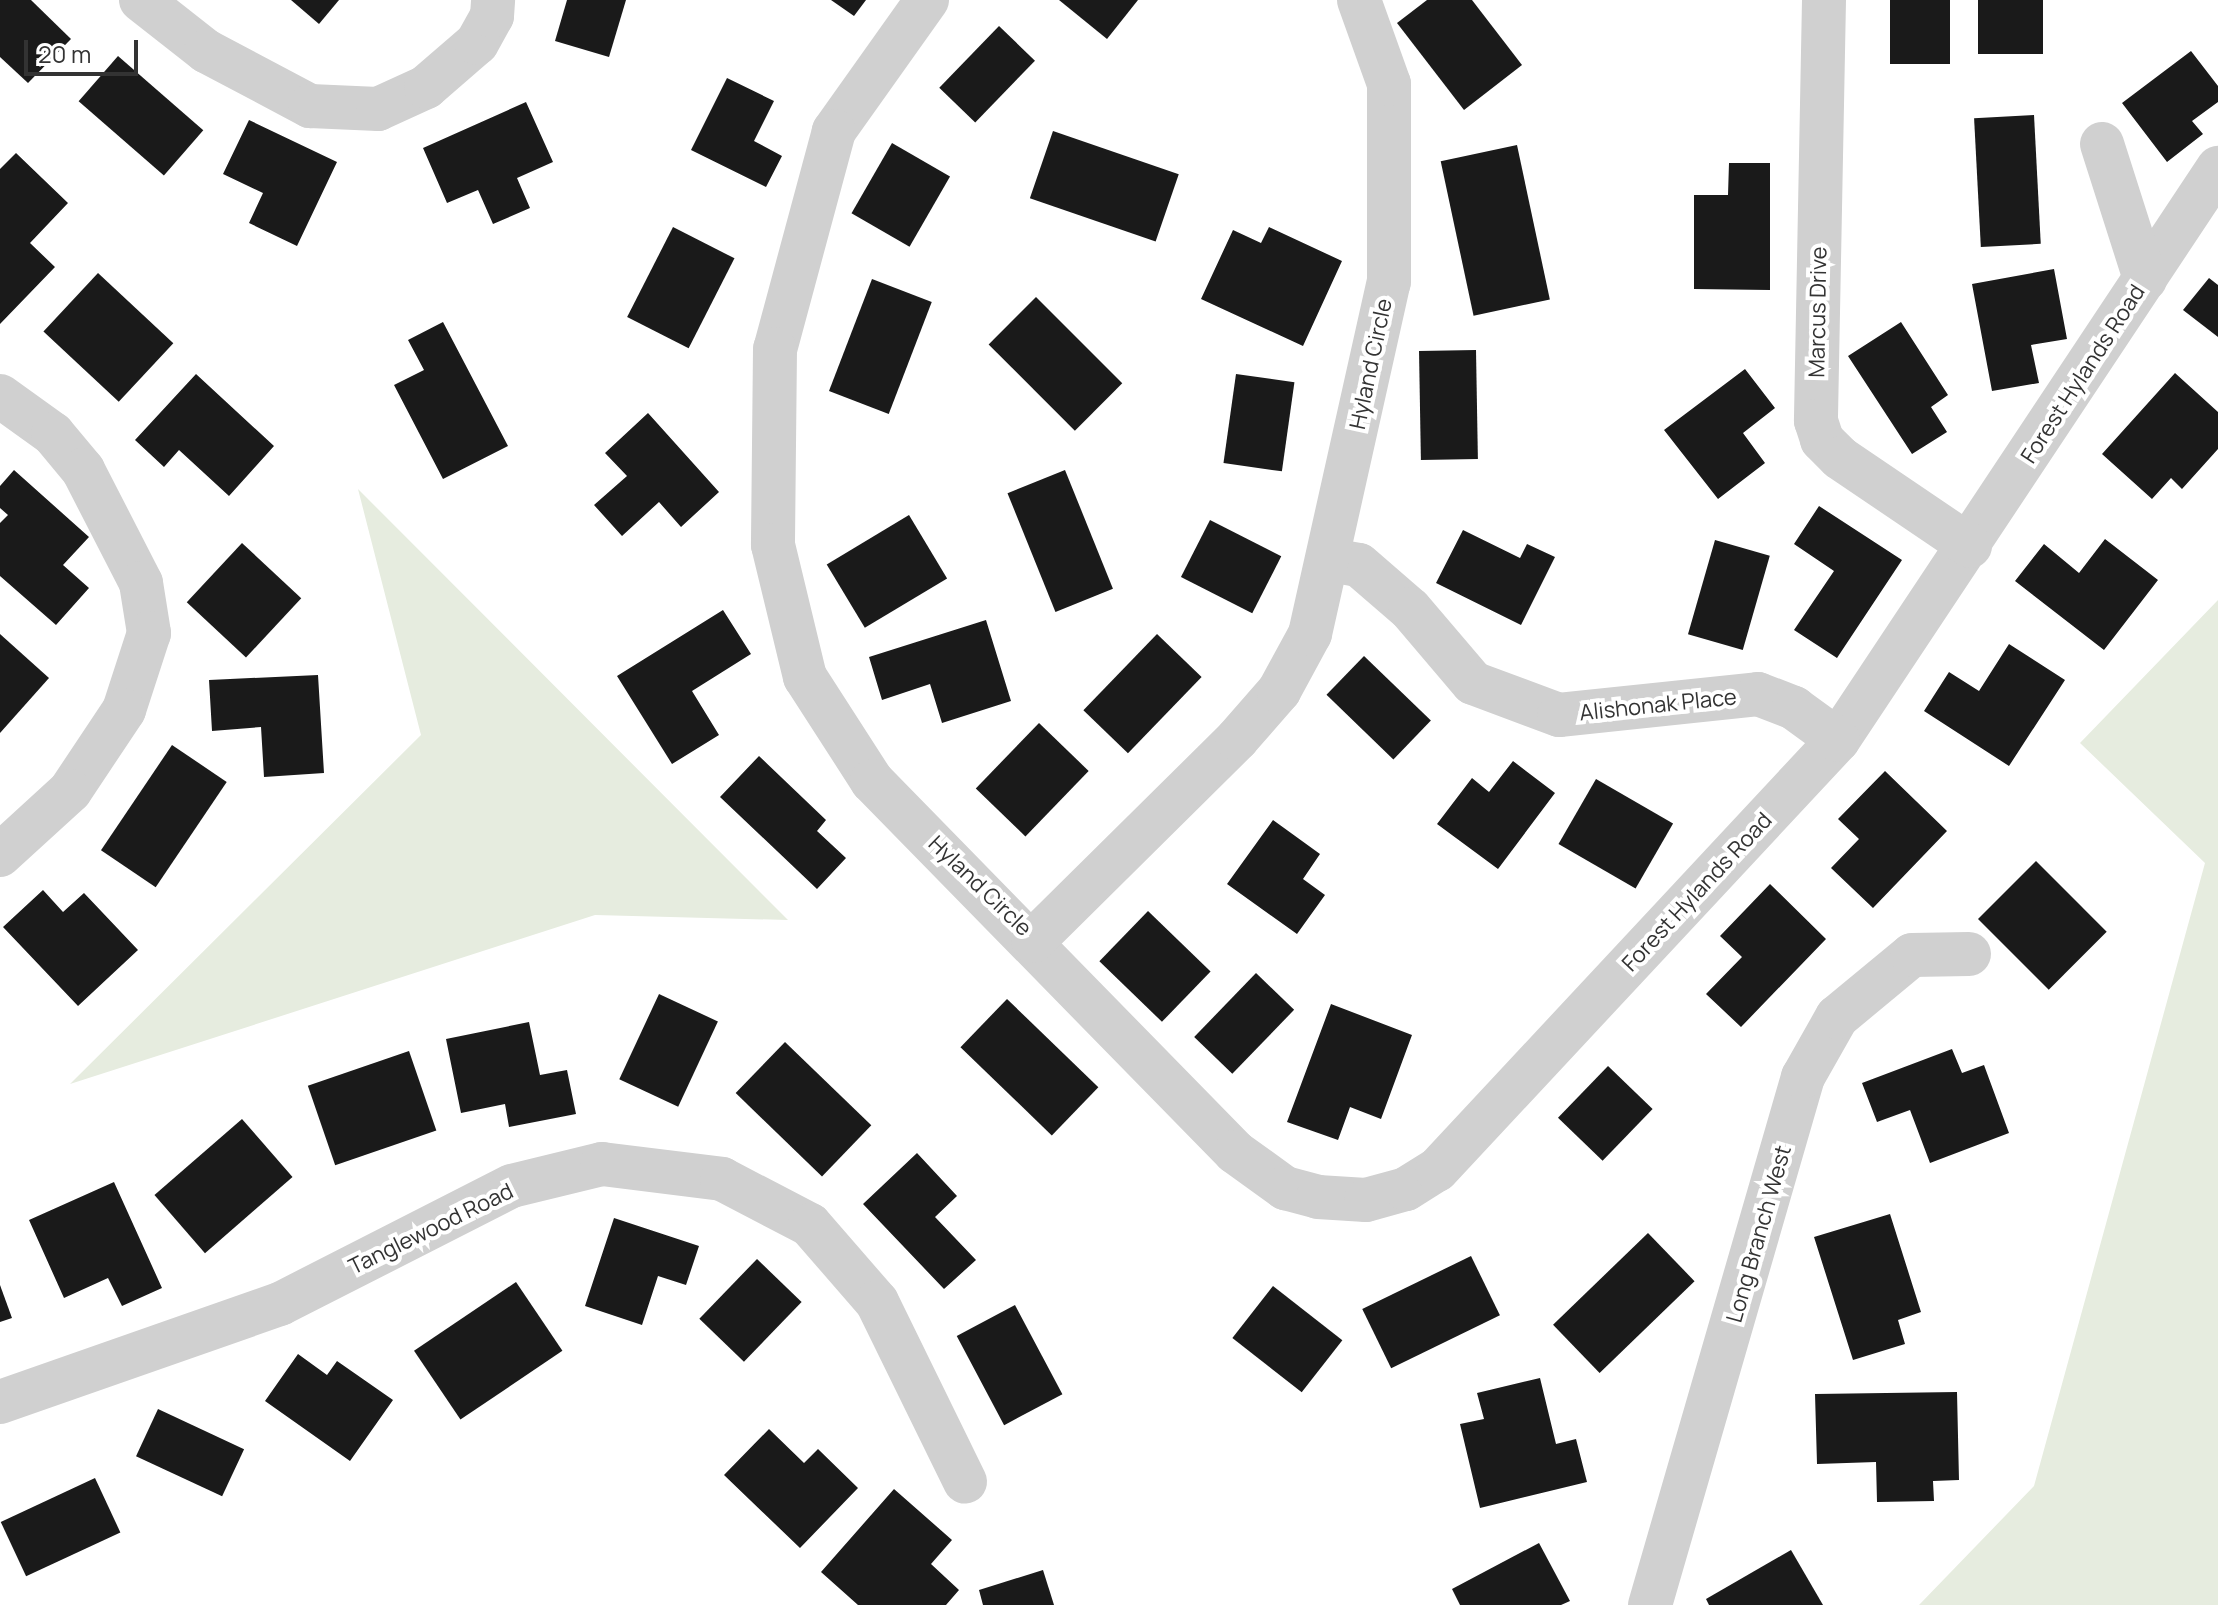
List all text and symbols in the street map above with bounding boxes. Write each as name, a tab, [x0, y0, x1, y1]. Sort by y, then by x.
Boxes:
scale bar	[28, 24, 142, 74]
text: 20 m	[38, 37, 91, 70]
street label: Marcus Drive	[1804, 246, 1832, 378]
street label: Forest Hylands Road	[2015, 280, 2151, 468]
street label: Hyland Circle	[1344, 296, 1398, 432]
street label: Alishonak Place	[1578, 684, 1738, 726]
street label: Forest Hylands Road	[1617, 807, 1777, 977]
street label: Hyland Circle	[923, 830, 1037, 942]
street label: Long Branch West	[1721, 1142, 1797, 1326]
street label: Tanglewood Road	[345, 1178, 517, 1280]

